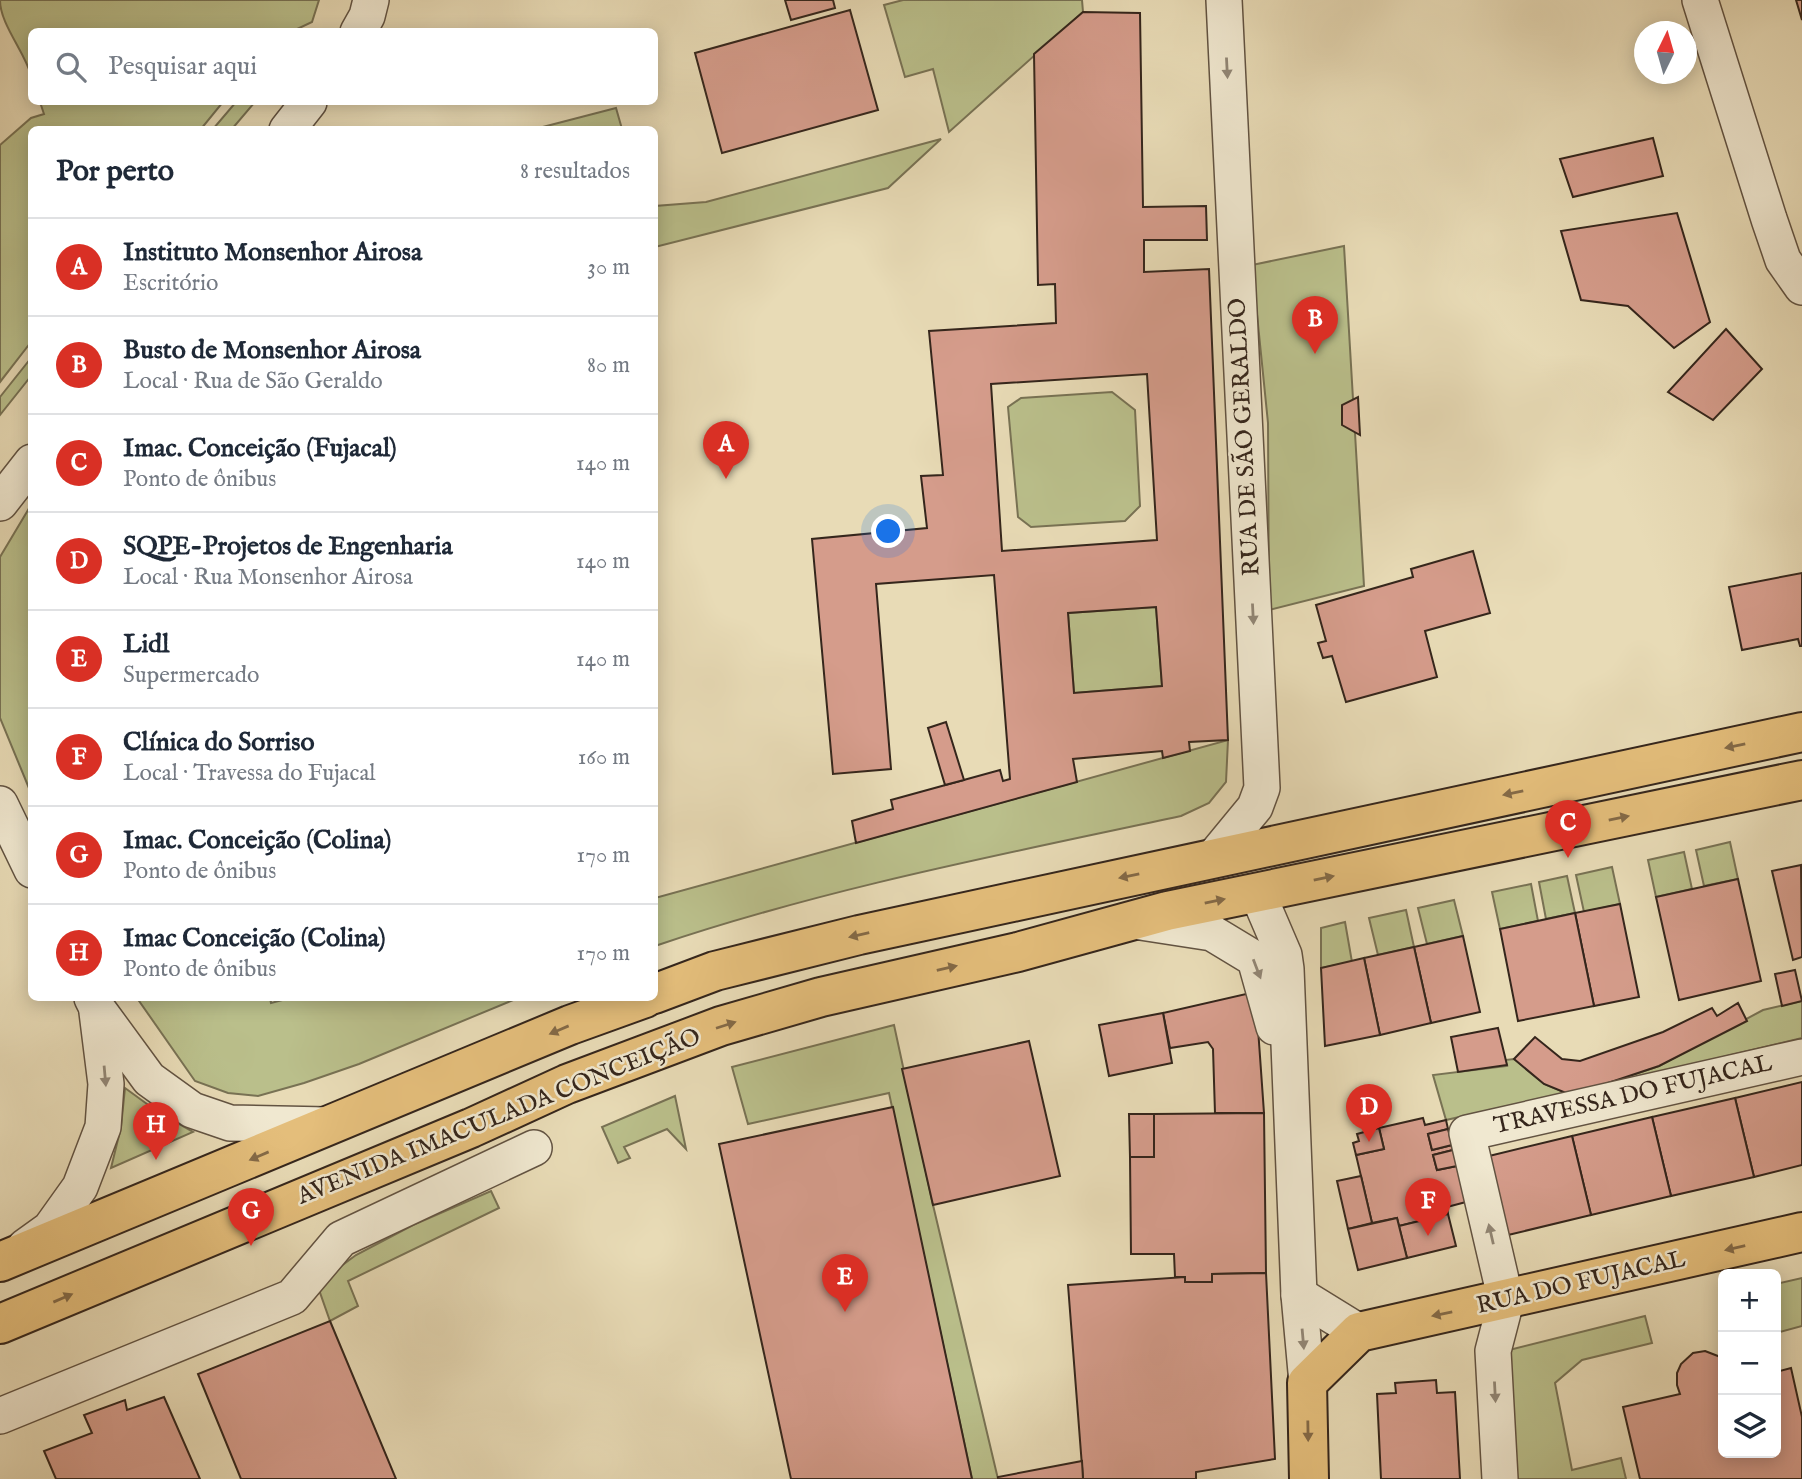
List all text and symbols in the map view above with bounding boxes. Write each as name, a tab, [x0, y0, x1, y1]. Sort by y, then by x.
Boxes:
north arrow	[1634, 21, 1697, 84]
search box	[28, 28, 658, 105]
icon: search	[52, 48, 90, 86]
text: Pesquisar aqui	[108, 50, 257, 83]
one-way arrow	[1222, 57, 1233, 79]
text: Por perto	[56, 153, 174, 191]
text: 8 resultados	[520, 157, 630, 186]
text: Instituto Monsenhor Airosa	[123, 236, 422, 269]
text: A	[71, 253, 87, 282]
text: 30 m	[587, 253, 630, 282]
text: Escritório	[123, 269, 218, 298]
pin: B	[1292, 296, 1338, 354]
street label: RUA DE SÃO GERALDO	[1222, 297, 1268, 577]
text: Busto de Monsenhor Airosa	[123, 334, 421, 367]
text: B	[71, 351, 87, 380]
text: 80 m	[587, 351, 630, 380]
text: Local · Rua de São Geraldo	[123, 367, 383, 396]
pin: A	[703, 421, 749, 479]
text: Imac. Conceição (Fujacal)	[123, 432, 397, 465]
text: C	[71, 449, 87, 478]
text: 140 m	[576, 449, 630, 478]
text: Ponto de ônibus	[123, 465, 276, 494]
your location	[871, 514, 905, 548]
text: SQPE-Projetos de Engenharia	[123, 530, 453, 563]
text: D	[70, 547, 88, 576]
text: 140 m	[576, 547, 630, 576]
text: Local · Rua Monsenhor Airosa	[123, 563, 413, 592]
one-way arrow	[1248, 603, 1259, 625]
text: Lidl	[123, 628, 169, 661]
text: E	[71, 645, 87, 674]
text: 140 m	[576, 645, 630, 674]
text: Supermercado	[123, 661, 259, 690]
text: Clínica do Sorriso	[123, 726, 314, 759]
one-way arrow	[1724, 741, 1746, 752]
text: F	[72, 743, 86, 772]
text: 160 m	[578, 743, 630, 772]
text: Local · Travessa do Fujacal	[123, 759, 376, 788]
one-way arrow	[1502, 788, 1524, 799]
pin: C	[1545, 800, 1591, 858]
one-way arrow	[1608, 812, 1630, 823]
text: Imac. Conceição (Colina)	[123, 824, 391, 857]
text: G	[70, 841, 88, 870]
text: 170 m	[577, 841, 630, 870]
text: Ponto de ônibus	[123, 857, 276, 886]
one-way arrow	[1118, 871, 1140, 882]
one-way arrow	[1313, 873, 1335, 884]
one-way arrow	[1204, 896, 1226, 907]
text: Imac Conceição (Colina)	[123, 922, 386, 955]
one-way arrow	[848, 930, 870, 941]
text: H	[69, 939, 89, 968]
text: 170 m	[577, 939, 630, 968]
text: Ponto de ônibus	[123, 955, 276, 984]
one-way arrow	[1251, 959, 1262, 980]
one-way arrow	[936, 963, 958, 974]
one-way arrow	[716, 1019, 737, 1030]
street label: AVENIDA IMACULADA CONCEIÇÃO	[292, 1022, 705, 1213]
one-way arrow	[548, 1025, 569, 1036]
street label: TRAVESSA DO FUJACAL	[1491, 1048, 1776, 1142]
one-way arrow	[100, 1065, 111, 1087]
pin: D	[1346, 1084, 1392, 1142]
pin: H	[133, 1102, 179, 1160]
one-way arrow	[248, 1151, 269, 1162]
pin: F	[1405, 1178, 1451, 1236]
pin: G	[228, 1188, 274, 1246]
one-way arrow	[1485, 1223, 1496, 1245]
one-way arrow	[1724, 1242, 1746, 1253]
street label: RUA DO FUJACAL	[1474, 1244, 1689, 1322]
pin: E	[822, 1254, 868, 1312]
map controls	[1718, 1269, 1781, 1458]
button: +	[1718, 1269, 1781, 1332]
one-way arrow	[53, 1292, 74, 1303]
one-way arrow	[1431, 1309, 1453, 1320]
one-way arrow	[1298, 1328, 1309, 1350]
button: −	[1718, 1332, 1781, 1395]
one-way arrow	[1490, 1381, 1501, 1403]
button: layers	[1718, 1395, 1781, 1458]
one-way arrow	[1302, 1420, 1314, 1442]

